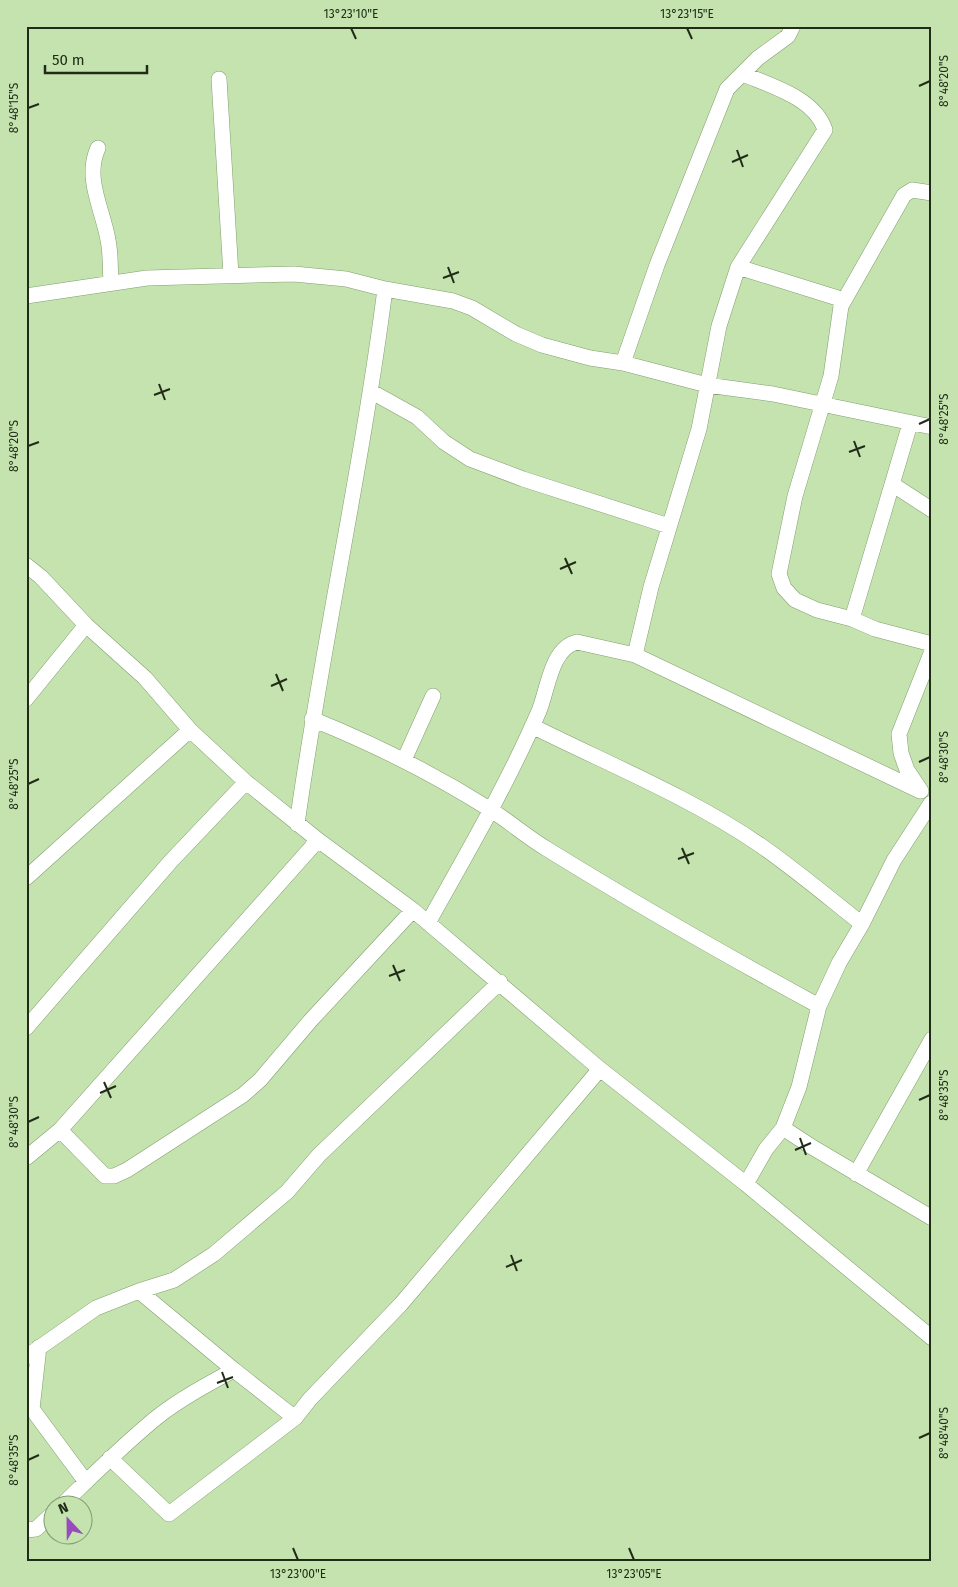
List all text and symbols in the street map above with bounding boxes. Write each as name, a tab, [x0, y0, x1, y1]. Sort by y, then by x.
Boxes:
text: 13°23'10"E	[324, 7, 378, 21]
text: 13°23'15"E	[660, 7, 714, 21]
scale bar	[45, 42, 148, 74]
text: 50 m	[52, 51, 85, 69]
text: 8°48'20"S	[937, 54, 951, 107]
text: 8°48'15"S	[7, 82, 21, 133]
text: 8°48'25"S	[937, 393, 951, 445]
text: 8°48'20"S	[7, 419, 21, 472]
text: 8°48'30"S	[937, 730, 951, 783]
text: 8°48'25"S	[7, 758, 21, 810]
text: 8°48'35"S	[937, 1069, 951, 1121]
text: 8°48'30"S	[7, 1095, 21, 1148]
text: 8°48'40"S	[937, 1406, 951, 1459]
text: 8°48'35"S	[7, 1434, 21, 1486]
north arrow	[42, 1494, 92, 1544]
text: N	[56, 1499, 71, 1518]
text: 13°23'00"E	[270, 1567, 326, 1581]
text: 13°23'05"E	[606, 1567, 662, 1581]

